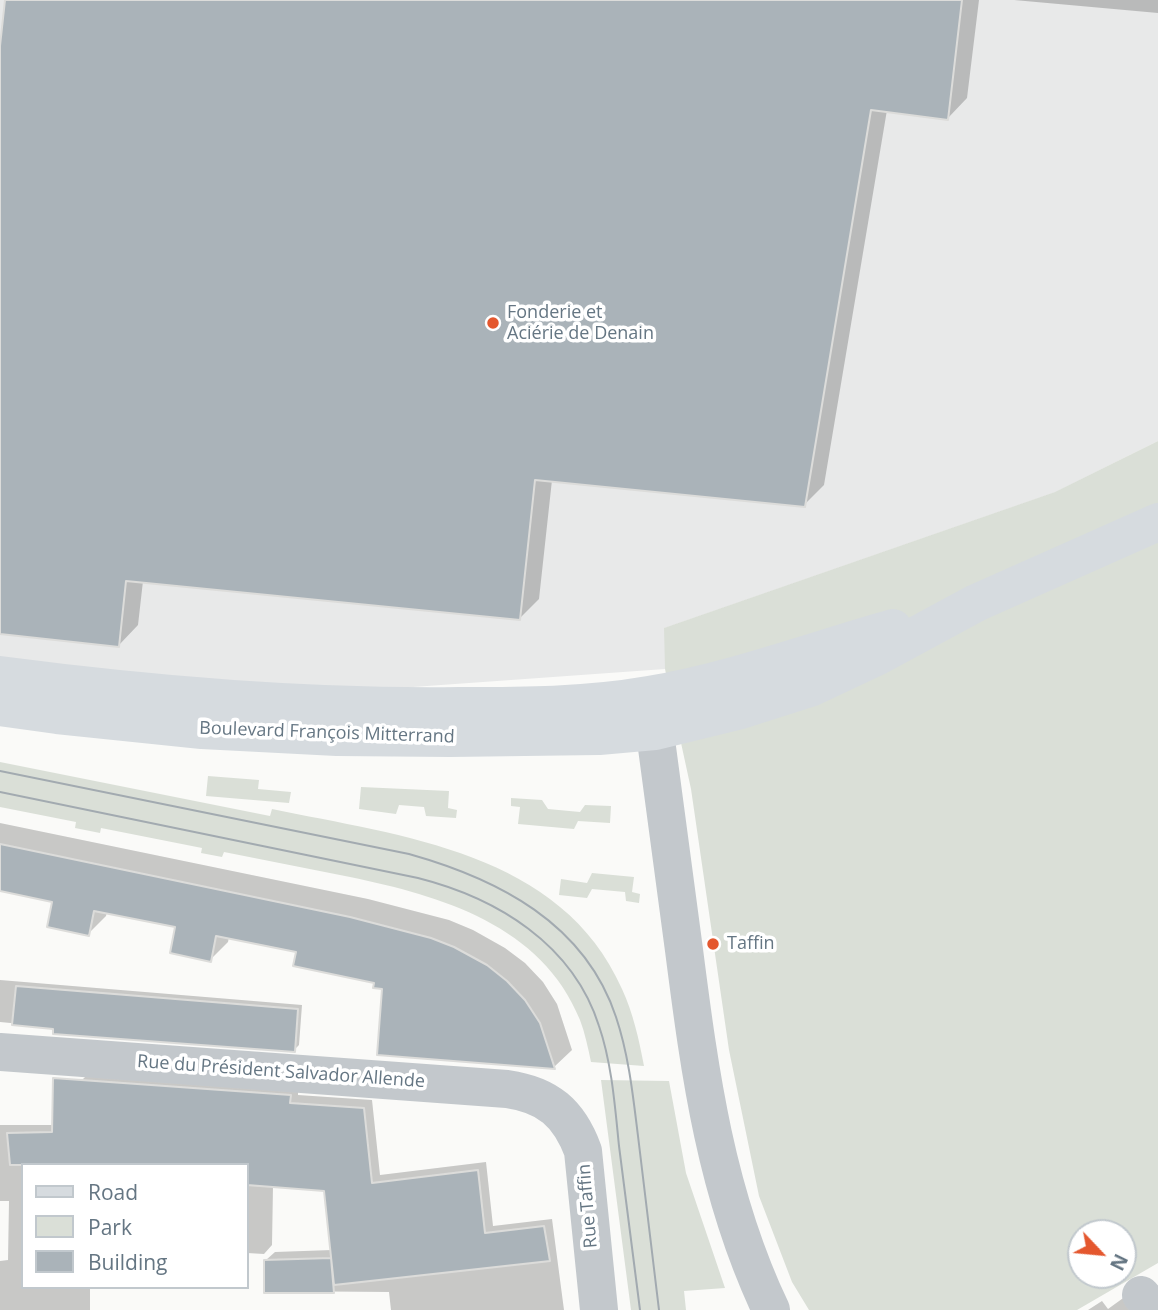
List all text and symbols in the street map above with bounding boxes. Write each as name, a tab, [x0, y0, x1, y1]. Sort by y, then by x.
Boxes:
place label: Fonderie et Aciérie de Denain	[507, 302, 654, 344]
marker: Fonderie et Aciérie de Denain	[485, 315, 501, 331]
street label: Boulevard François Mitterrand	[199, 718, 455, 748]
place label: Taffin	[727, 933, 775, 955]
marker: Taffin	[705, 936, 721, 952]
street label: Rue du Président Salvador Allende	[136, 1051, 426, 1093]
legend	[21, 1163, 248, 1289]
street label: Rue Taffin	[574, 1163, 602, 1249]
text: Road	[88, 1178, 138, 1206]
text: Park	[88, 1213, 132, 1241]
north arrow	[1067, 1219, 1137, 1289]
text: Building	[88, 1248, 167, 1276]
text: N	[1104, 1250, 1134, 1275]

